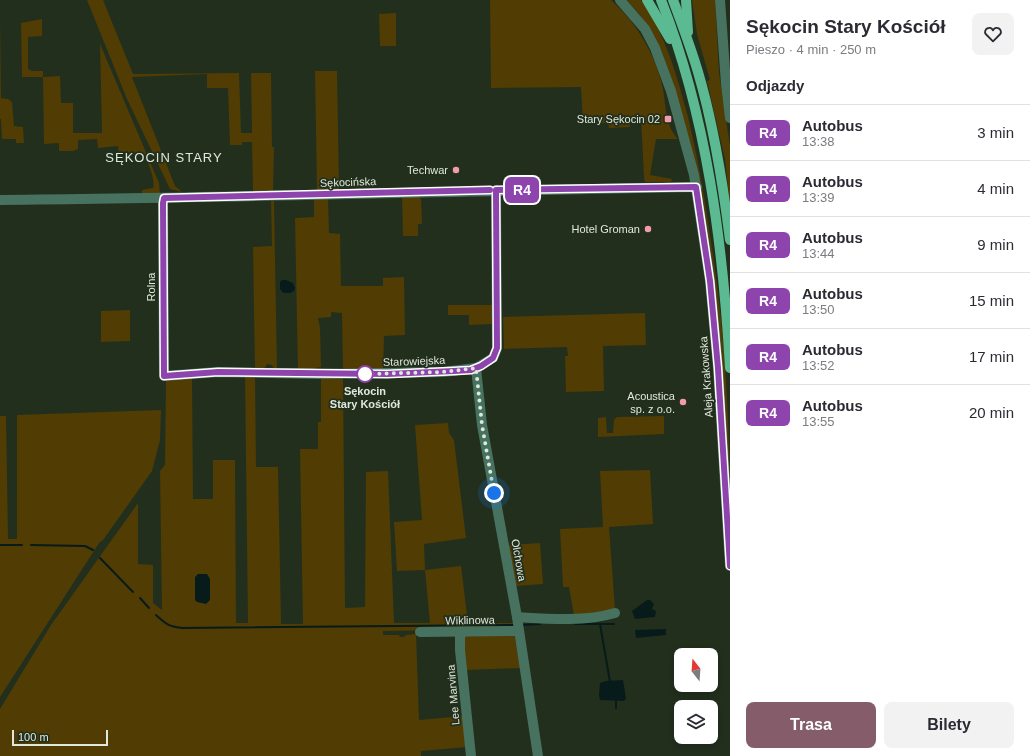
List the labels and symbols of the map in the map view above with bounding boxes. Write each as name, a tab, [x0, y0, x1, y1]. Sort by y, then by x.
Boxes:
place label: Stary Sękocin 02	[577, 113, 660, 125]
marker: Stary Sękocin 02	[663, 114, 673, 124]
district label: SĘKOCIN STARY	[105, 150, 223, 165]
place label: Techwar	[407, 164, 448, 176]
marker: Techwar	[451, 165, 461, 175]
street label: Sękocińska	[320, 175, 377, 189]
line badge: R4	[504, 177, 540, 203]
place label: Hotel Groman	[572, 223, 640, 235]
marker: Hotel Groman	[643, 224, 653, 234]
street label: Rolna	[145, 272, 157, 301]
street label: Aleja Krakowska	[697, 335, 715, 418]
street label: Starowiejska	[383, 354, 446, 368]
marker: Sękocin Stary Kościół	[356, 365, 374, 383]
place label: Sękocin Stary Kościół	[330, 385, 400, 410]
place label: Acoustica sp. z o.o.	[627, 390, 676, 415]
marker: Acoustica sp. z o.o.	[678, 397, 688, 407]
your location	[484, 483, 504, 503]
street label: Olchowa	[509, 538, 529, 583]
street label: Wiklinowa	[445, 614, 496, 626]
north arrow	[674, 648, 718, 692]
street label: Lee Marvina	[444, 663, 462, 726]
scale bar	[12, 728, 108, 747]

